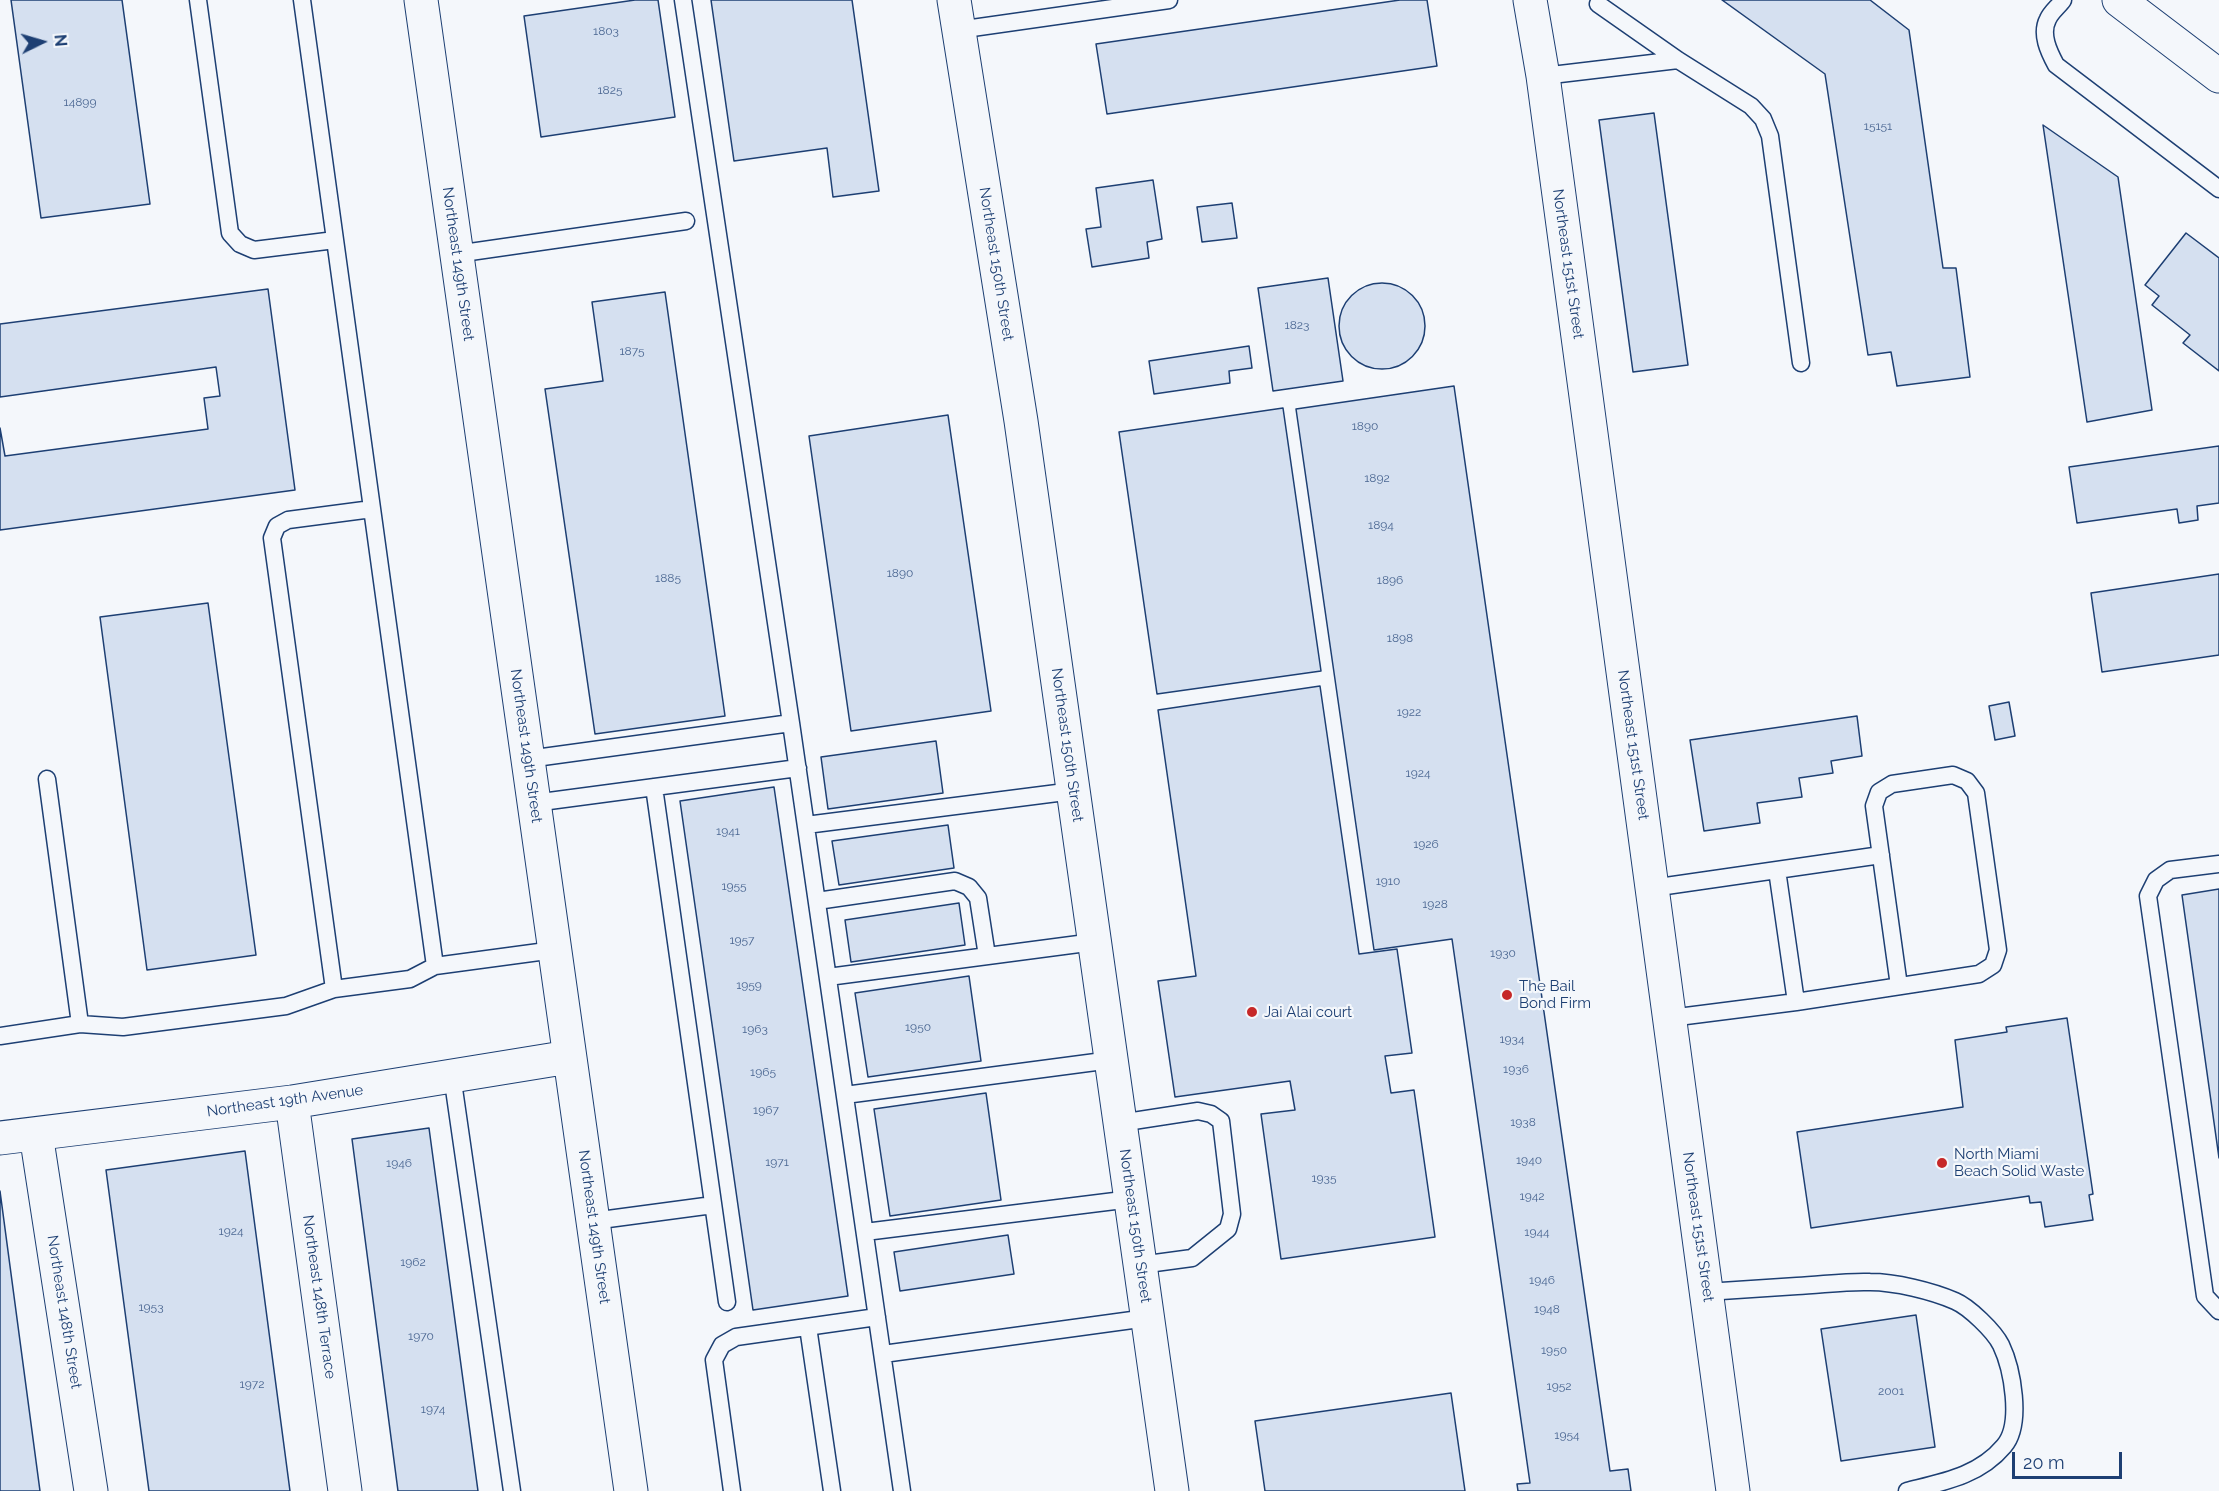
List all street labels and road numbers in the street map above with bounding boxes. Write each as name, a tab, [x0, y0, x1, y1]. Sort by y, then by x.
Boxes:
street label: Northeast 149th Street	[438, 186, 478, 342]
street label: Northeast 150th Street	[975, 186, 1017, 342]
street label: Northeast 151st Street	[1549, 188, 1587, 340]
street label: Northeast 150th Street	[1047, 667, 1087, 823]
street label: Northeast 149th Street	[506, 668, 546, 824]
street label: Northeast 151st Street	[1614, 669, 1652, 821]
street label: Northeast 19th Avenue	[206, 1081, 364, 1121]
street label: Northeast 150th Street	[1115, 1148, 1155, 1304]
street label: Northeast 149th Street	[574, 1149, 614, 1305]
street label: Northeast 151st Street	[1679, 1151, 1717, 1303]
street label: Northeast 148th Terrace	[299, 1214, 339, 1380]
street label: Northeast 148th Street	[43, 1234, 85, 1390]

